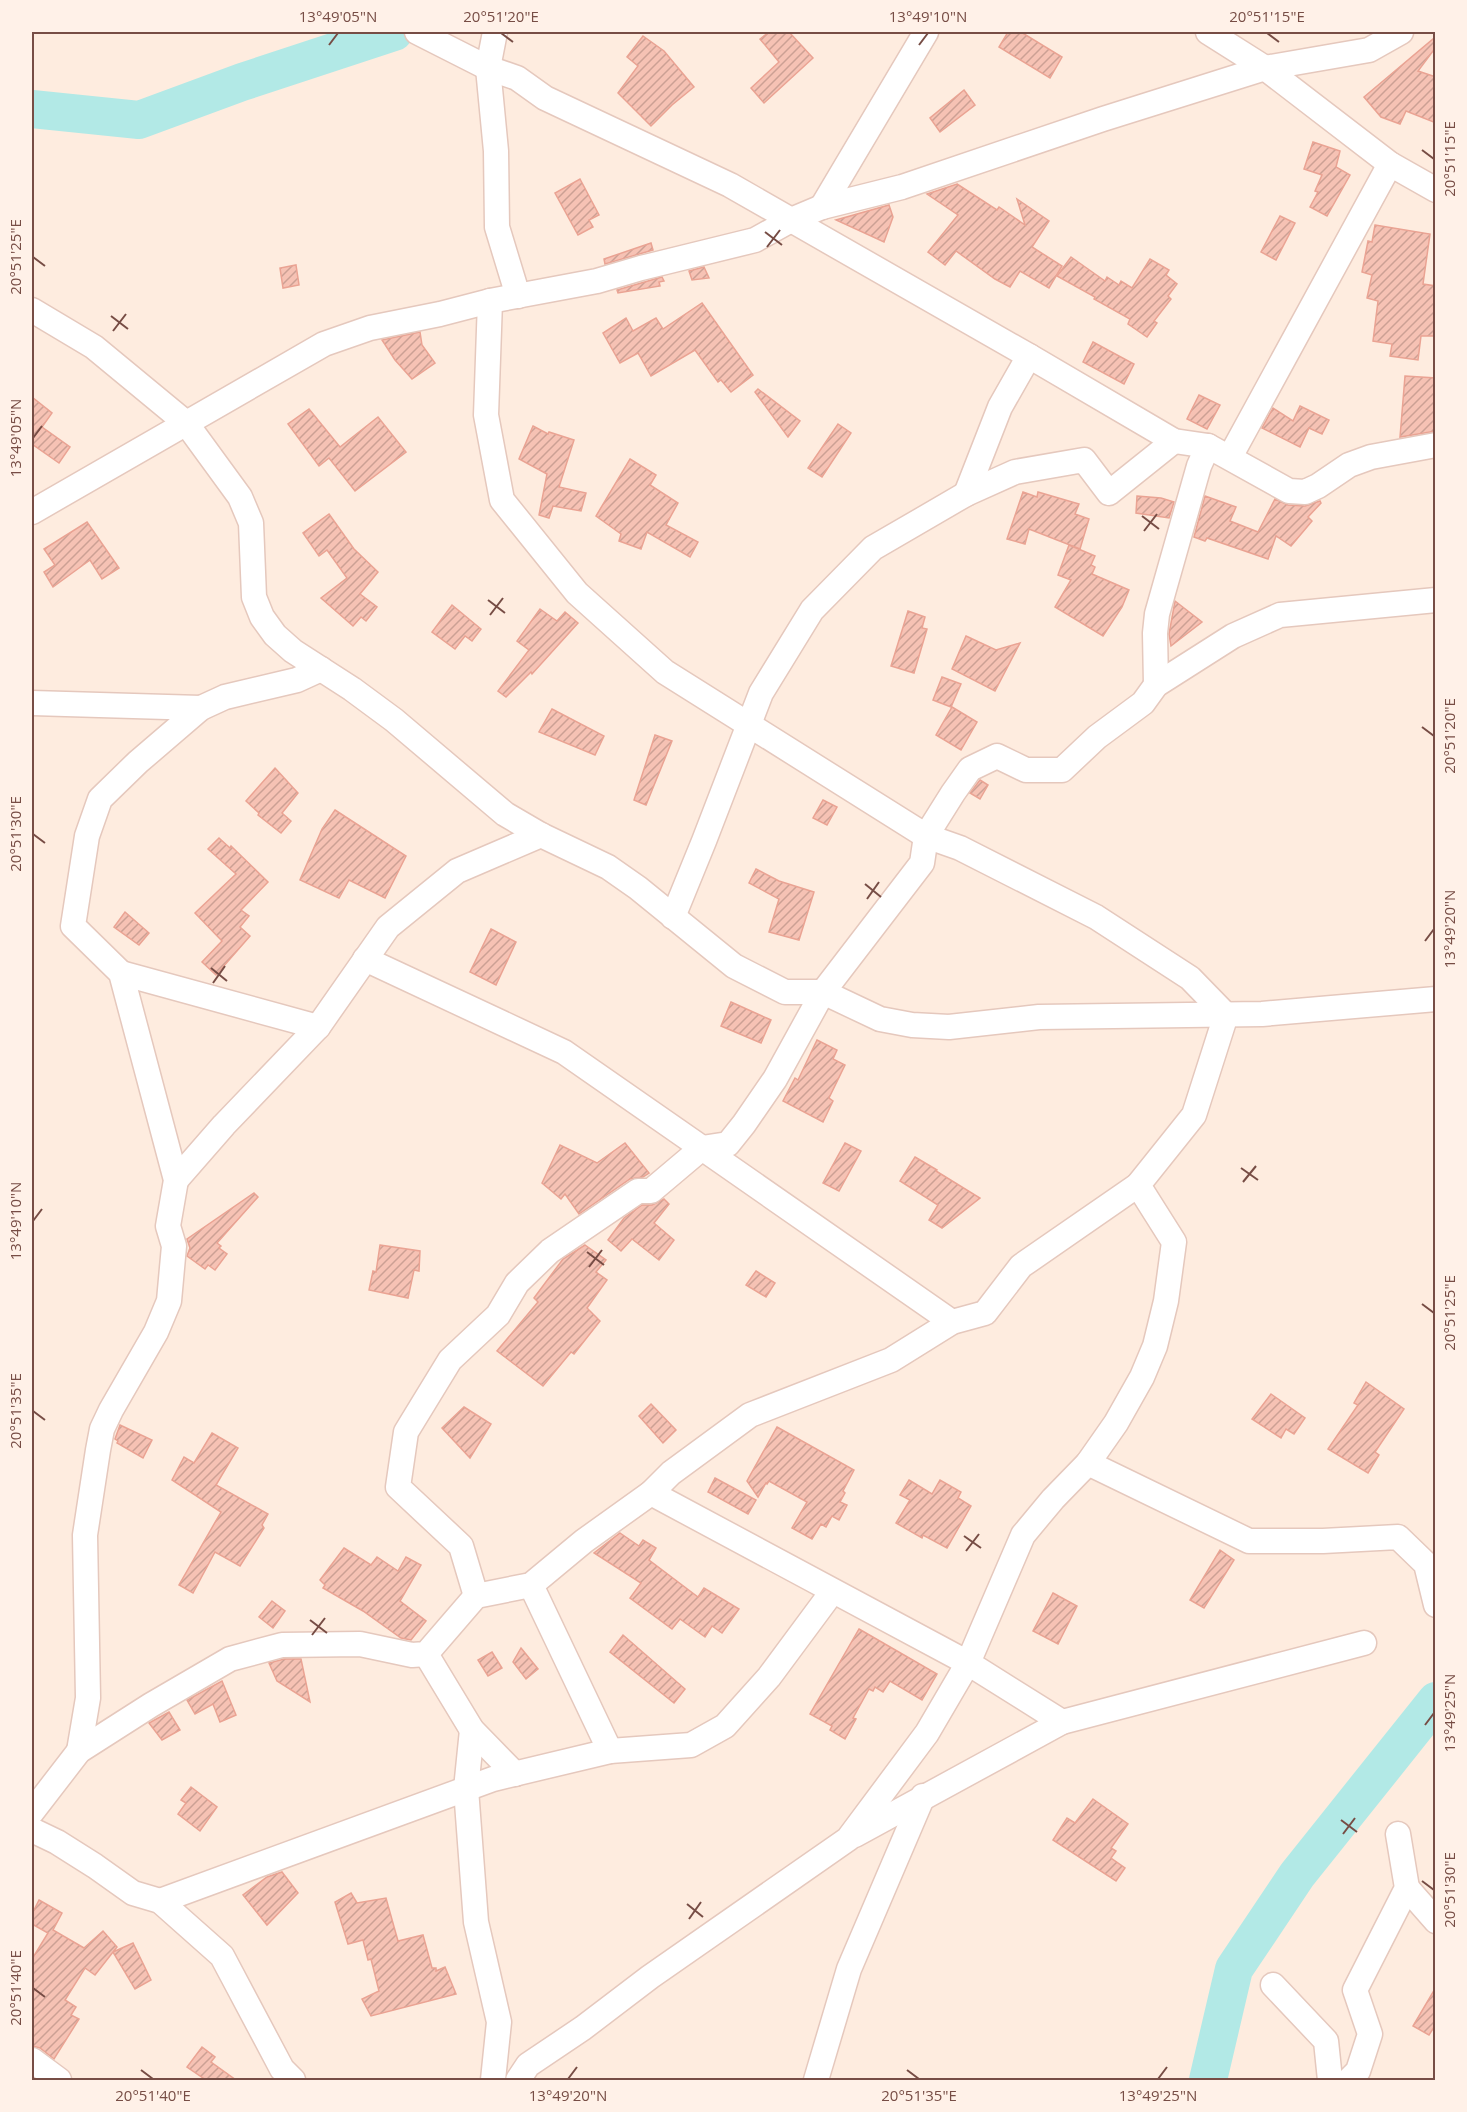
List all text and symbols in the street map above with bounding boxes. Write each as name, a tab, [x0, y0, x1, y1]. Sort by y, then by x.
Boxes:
text: 13°49'05"N	[299, 6, 377, 26]
text: 20°51'20"E	[463, 6, 539, 26]
text: 13°49'10"N	[889, 6, 967, 26]
text: 20°51'15"E	[1229, 6, 1305, 26]
text: 20°51'15"E	[1439, 121, 1459, 197]
text: 20°51'25"E	[5, 219, 25, 295]
text: 13°49'05"N	[5, 399, 25, 477]
text: 20°51'20"E	[1439, 698, 1459, 774]
text: 20°51'30"E	[5, 796, 25, 872]
text: 13°49'20"N	[1439, 890, 1459, 968]
text: 13°49'10"N	[5, 1182, 25, 1260]
text: 20°51'25"E	[1439, 1275, 1459, 1351]
text: 20°51'35"E	[5, 1373, 25, 1449]
text: 13°49'25"N	[1439, 1674, 1459, 1752]
text: 20°51'30"E	[1439, 1852, 1459, 1928]
text: 20°51'40"E	[5, 1950, 25, 2026]
text: 20°51'40"E	[115, 2085, 191, 2105]
text: 13°49'20"N	[529, 2085, 607, 2105]
text: 20°51'35"E	[881, 2085, 957, 2105]
text: 13°49'25"N	[1119, 2085, 1197, 2105]

